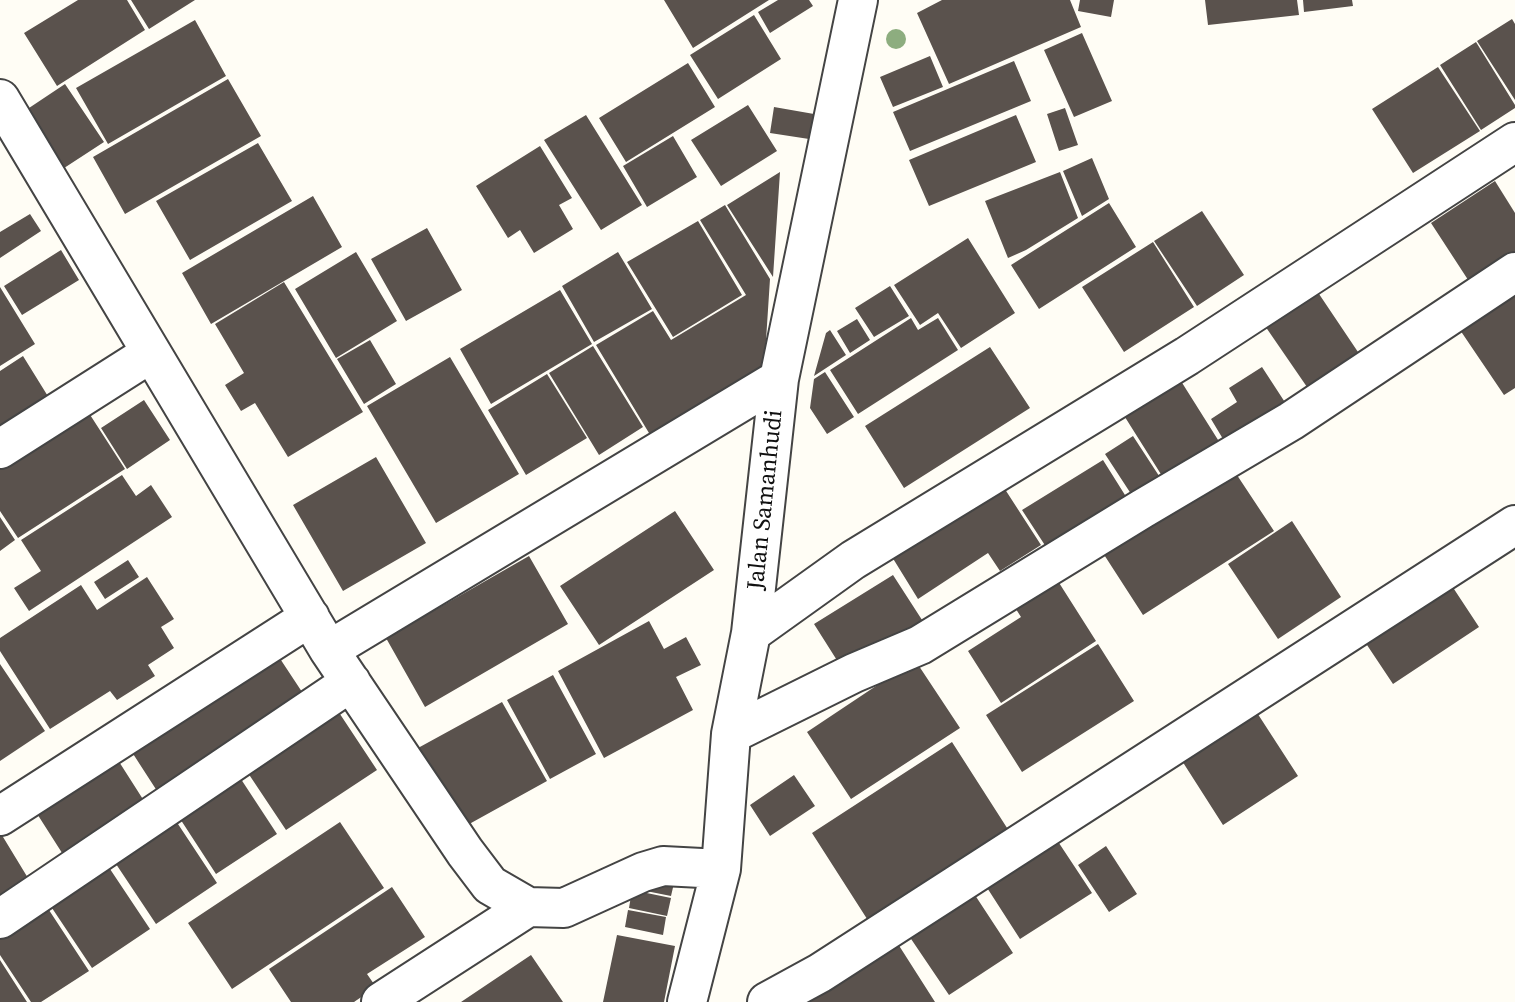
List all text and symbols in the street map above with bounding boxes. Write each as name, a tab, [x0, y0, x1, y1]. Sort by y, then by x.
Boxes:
street label: Jalan Samanhudi	[742, 408, 790, 592]

